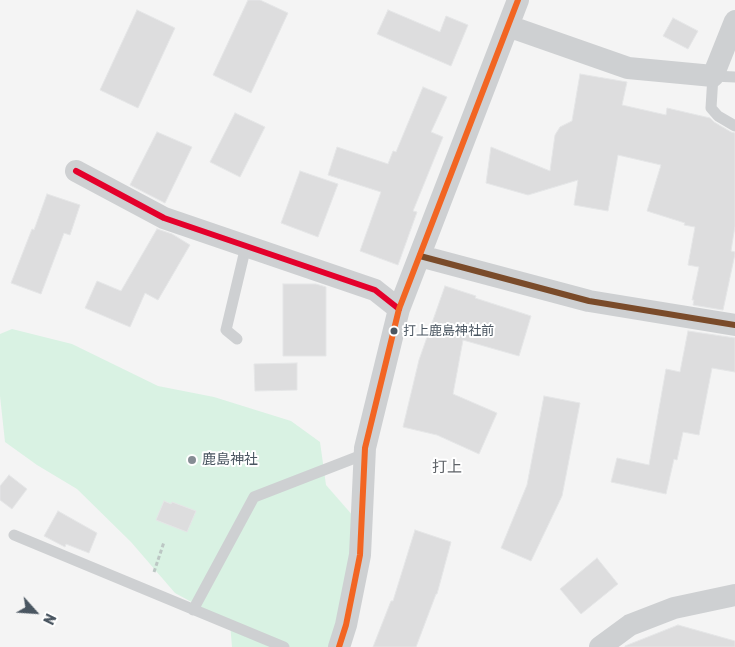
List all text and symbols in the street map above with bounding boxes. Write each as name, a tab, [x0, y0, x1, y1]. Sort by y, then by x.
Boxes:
place label: 打上鹿島神社前	[403, 323, 494, 339]
marker: 打上鹿島神社前	[389, 326, 399, 336]
place label: 鹿島神社	[202, 452, 258, 468]
marker: 鹿島神社	[186, 454, 198, 466]
district label: 打上	[432, 459, 462, 477]
north arrow	[10, 587, 60, 637]
text: N	[39, 611, 59, 627]

